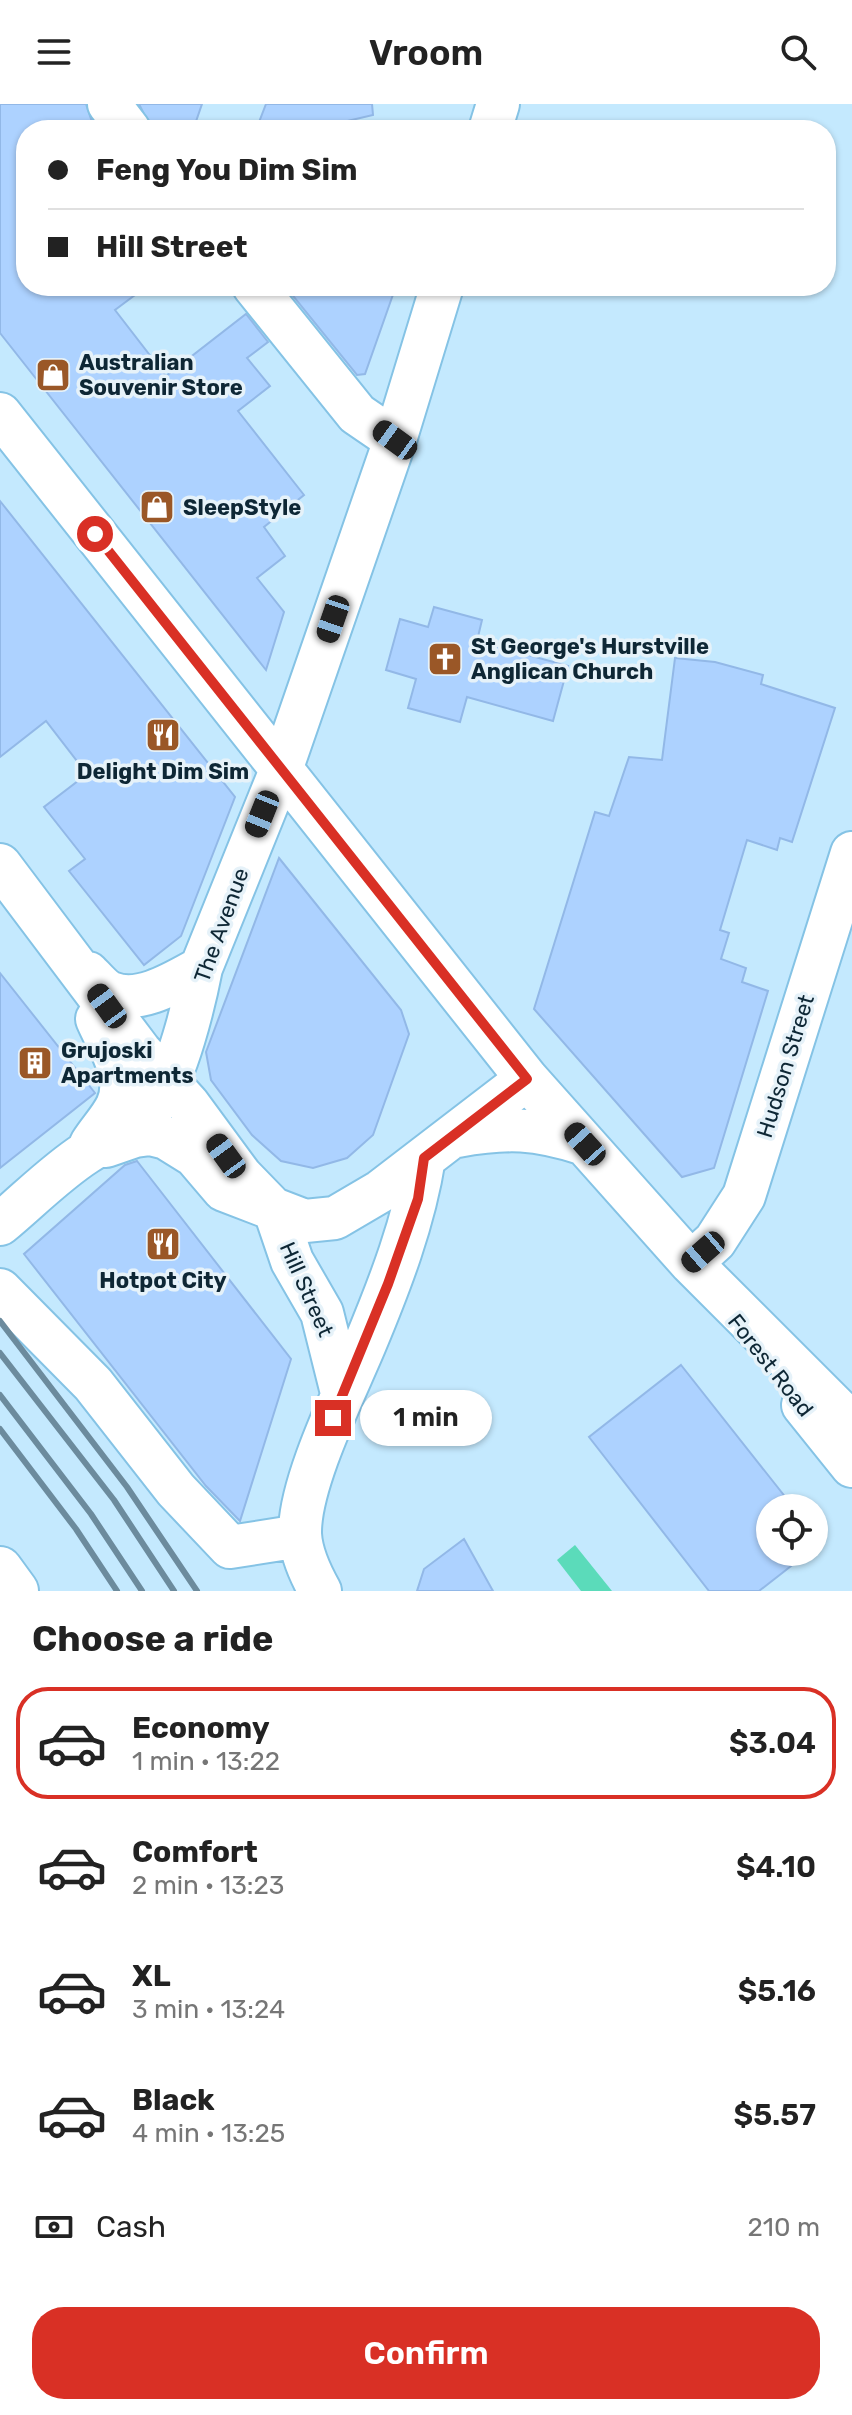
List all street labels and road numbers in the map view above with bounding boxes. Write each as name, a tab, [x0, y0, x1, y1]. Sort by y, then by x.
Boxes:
street label: The Avenue	[188, 864, 255, 986]
street label: Hudson Street	[751, 991, 820, 1141]
street label: Hill Street	[274, 1238, 340, 1341]
street label: Forest Road	[722, 1309, 819, 1422]

